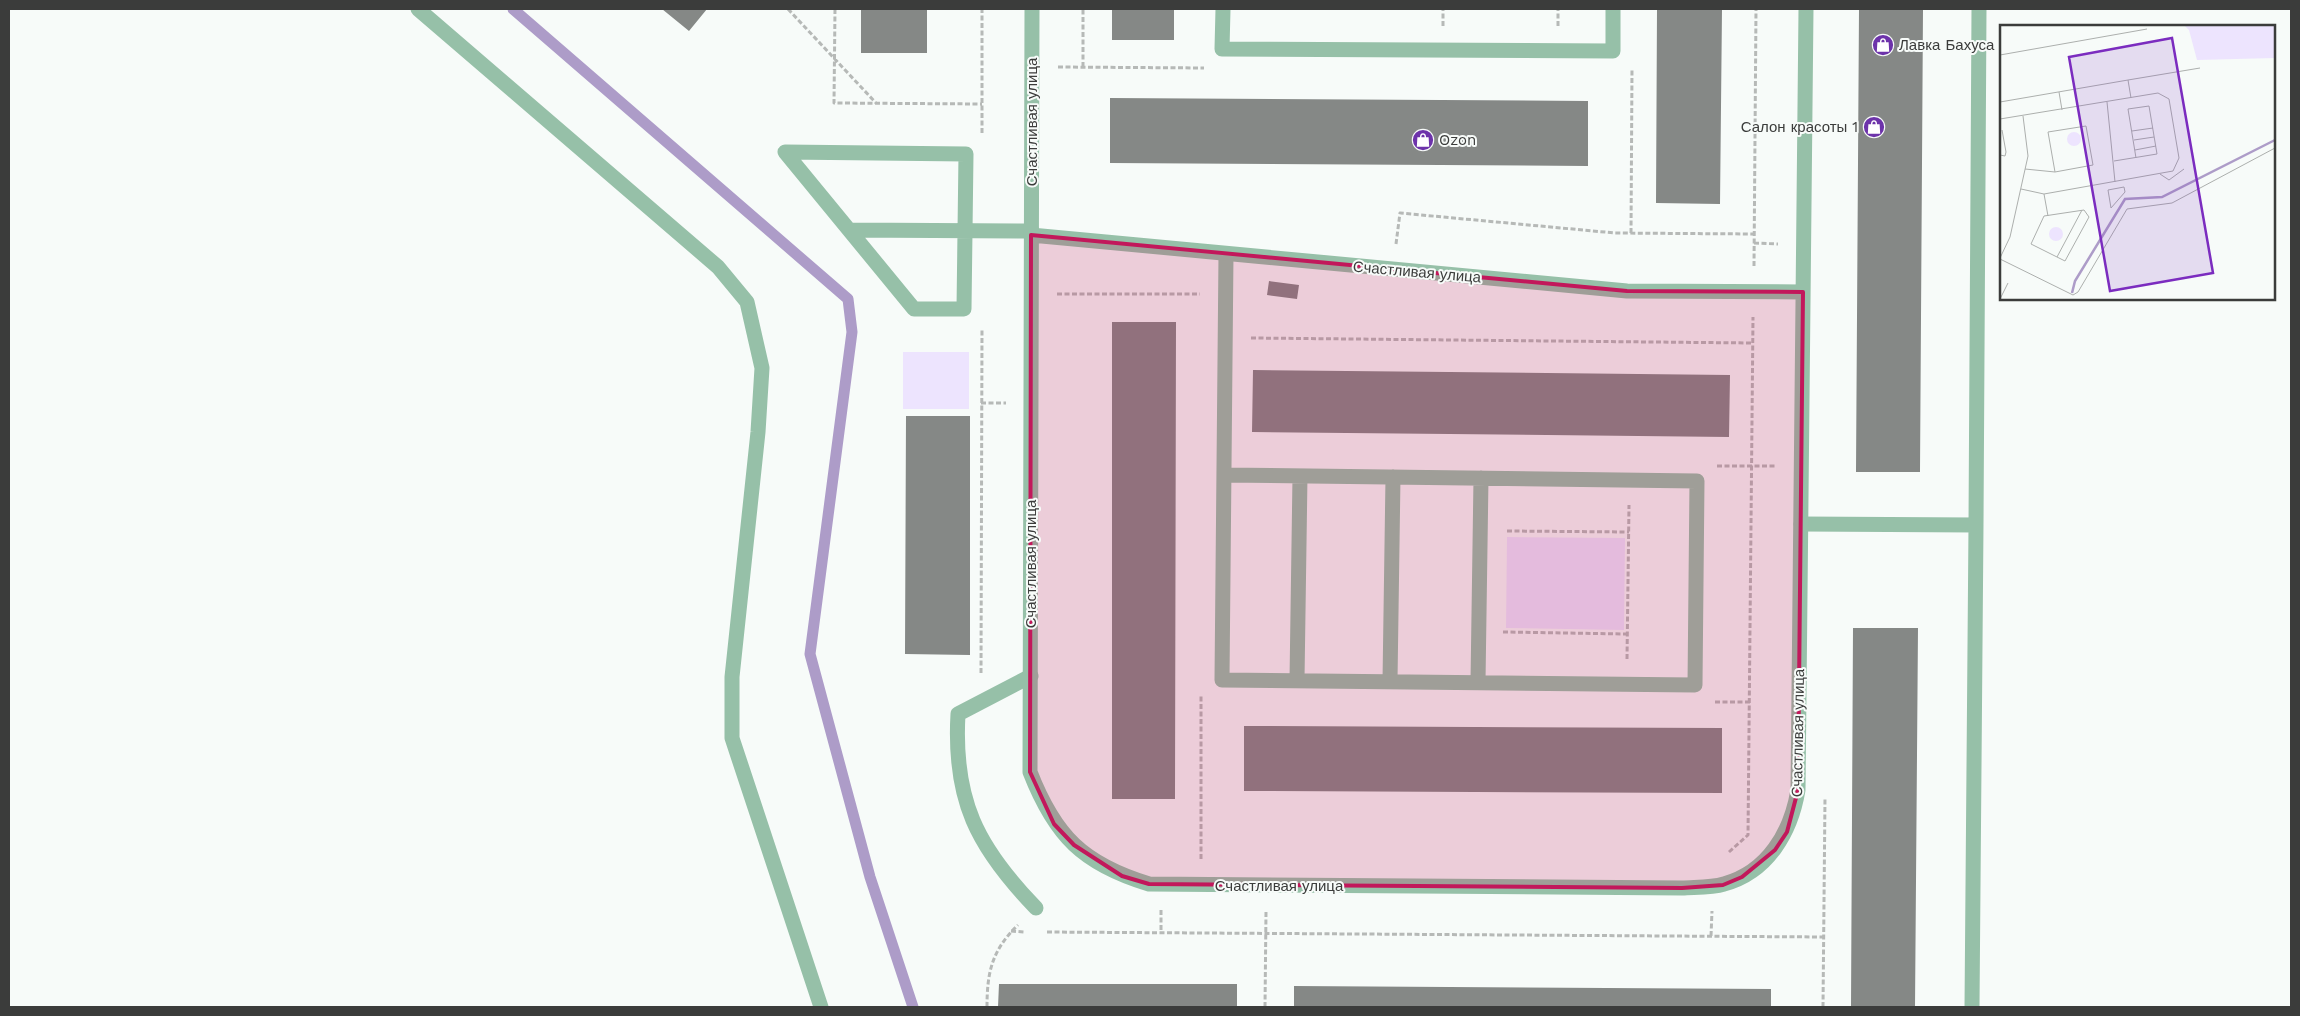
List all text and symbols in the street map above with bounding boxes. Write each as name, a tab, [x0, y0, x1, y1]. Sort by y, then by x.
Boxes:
inset map	[2000, 25, 2275, 300]
shop icon: Лавка Бахуса	[1871, 33, 1895, 57]
place label: Лавка Бахуса	[1899, 36, 1995, 54]
street label: Счастливая улица	[1023, 57, 1041, 186]
shop icon: Салон красоты 1	[1862, 115, 1886, 139]
place label: Салон красоты 1	[1741, 118, 1858, 136]
shop icon: Ozon	[1411, 128, 1435, 152]
place label: Ozon	[1439, 131, 1476, 149]
street label: Счастливая улица	[1352, 257, 1482, 287]
street label: Счастливая улица	[1022, 499, 1040, 628]
street label: Счастливая улица	[1788, 668, 1808, 797]
street label: Счастливая улица	[1215, 877, 1344, 895]

